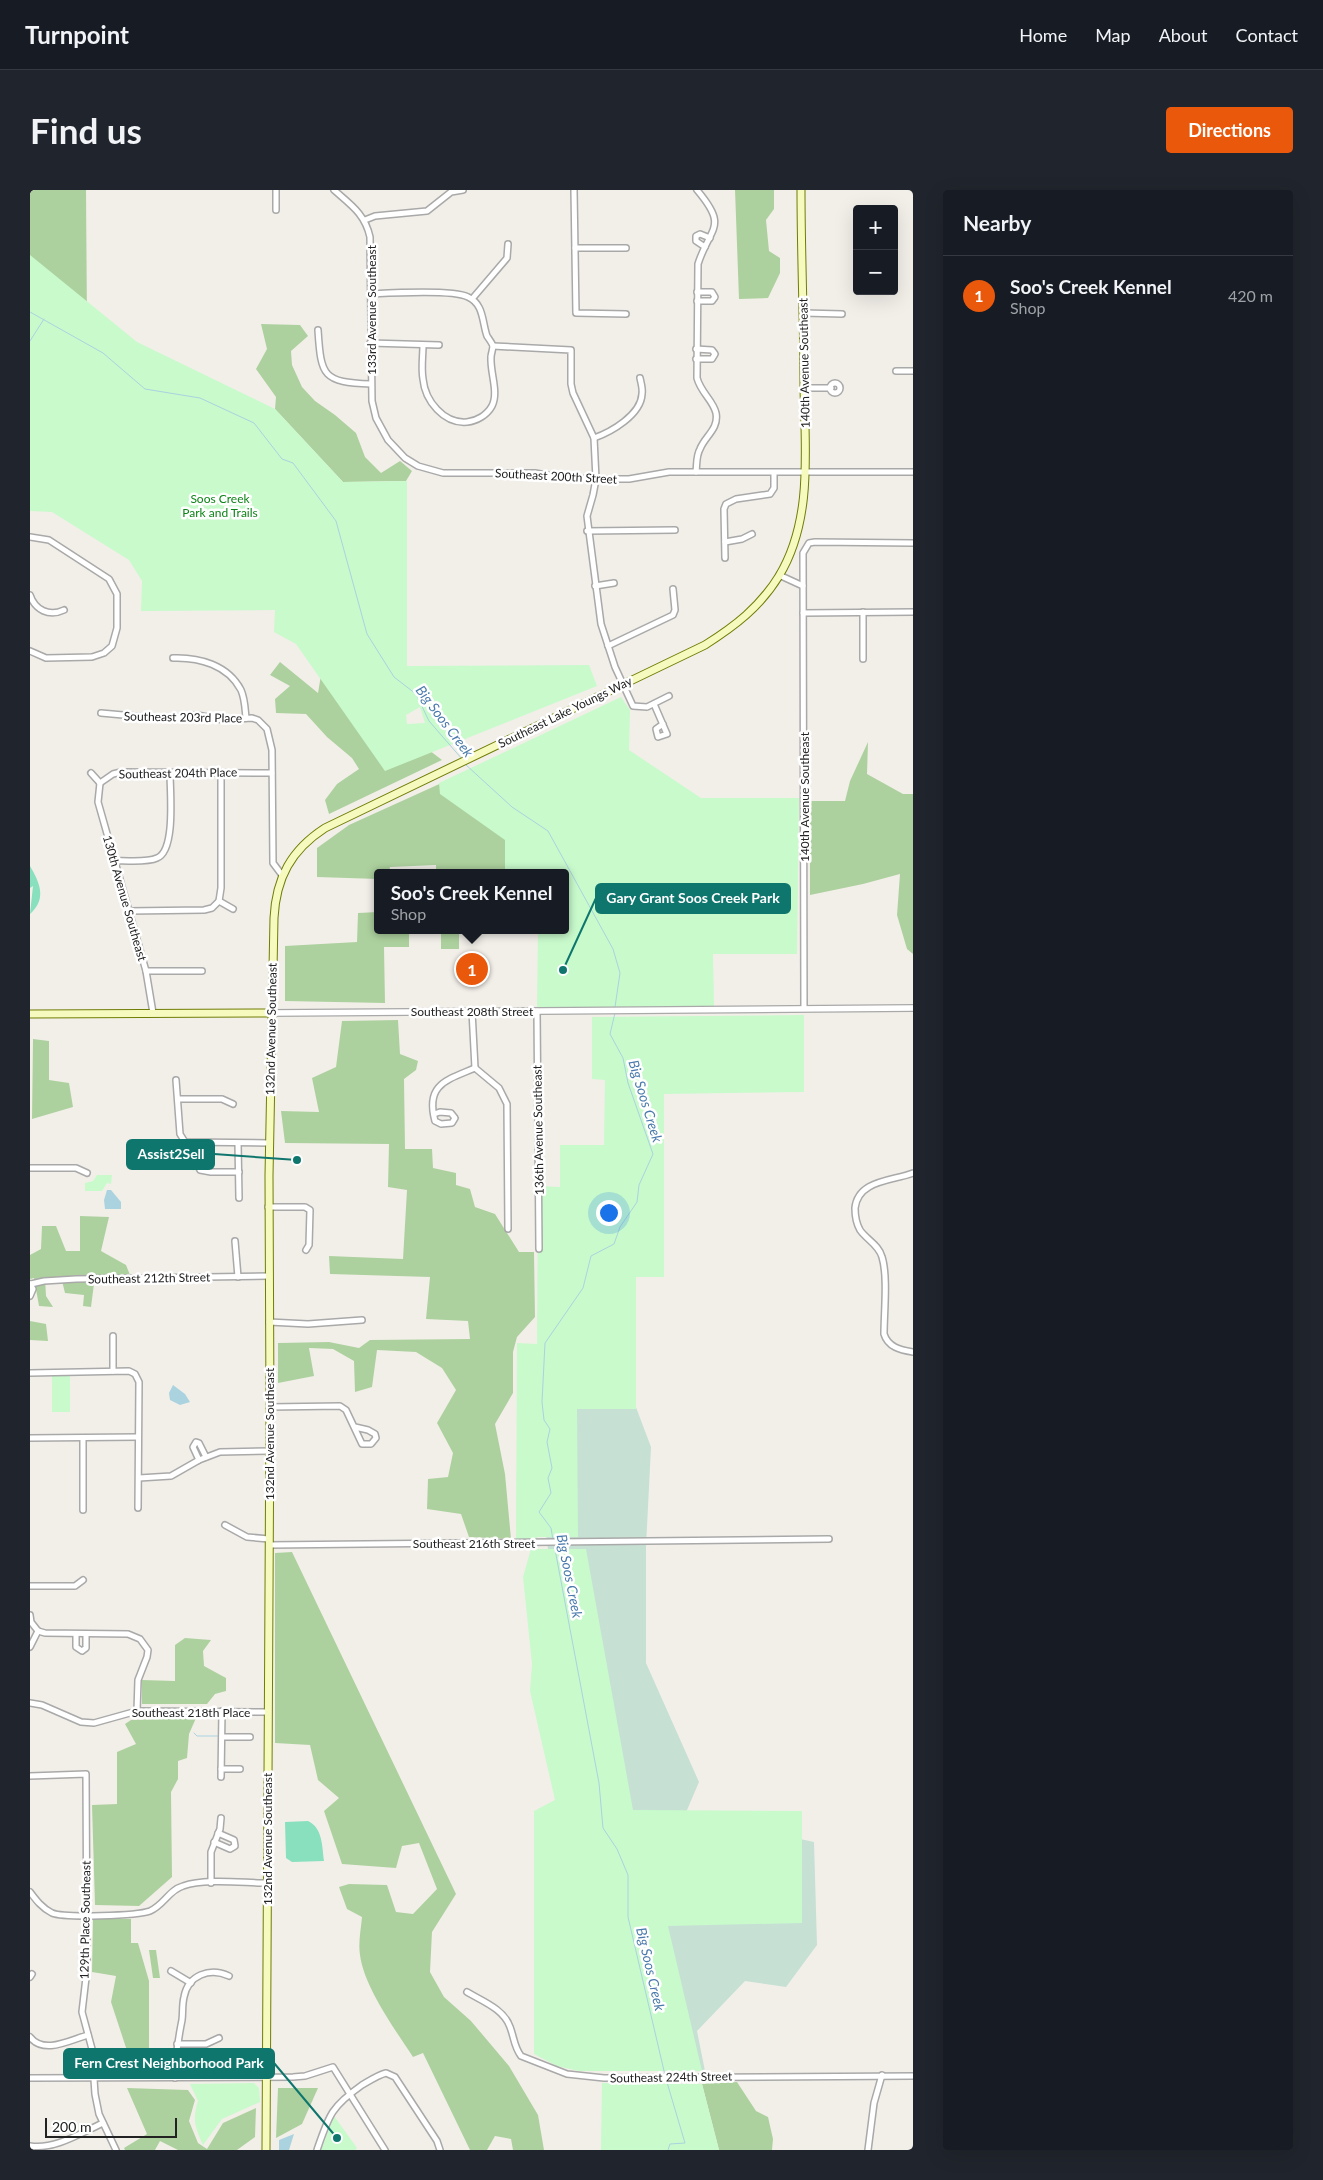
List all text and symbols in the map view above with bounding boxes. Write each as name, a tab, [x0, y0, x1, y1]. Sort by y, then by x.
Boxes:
text: Turnpoint	[25, 20, 129, 49]
text: Home	[1019, 24, 1067, 46]
text: Map	[1095, 24, 1131, 46]
text: About	[1159, 24, 1208, 46]
text: Contact	[1236, 24, 1298, 46]
button: Directions	[1166, 107, 1293, 153]
text: Find us	[30, 109, 142, 151]
map controls	[853, 205, 898, 295]
button: +	[853, 205, 898, 250]
text: Nearby	[963, 210, 1031, 235]
street label: 133rd Avenue Southeast	[364, 244, 379, 375]
button: −	[853, 250, 898, 295]
text: Soo's Creek Kennel	[1010, 275, 1172, 298]
text: 1	[974, 286, 984, 305]
text: 420 m	[1228, 286, 1273, 305]
street label: 140th Avenue Southeast	[795, 297, 813, 428]
text: Shop	[1010, 298, 1046, 317]
street label: Southeast 200th Street	[494, 465, 618, 487]
park label: Soos Creek Park and Trails	[182, 491, 258, 520]
street label: Southeast Lake Youngs Way	[496, 673, 635, 751]
water label: Big Soos Creek	[413, 682, 478, 760]
street label: Southeast 203rd Place	[124, 708, 242, 726]
street label: 140th Avenue Southeast	[797, 731, 812, 862]
street label: Southeast 204th Place	[119, 764, 237, 782]
street label: 130th Avenue Southeast	[100, 833, 150, 963]
popup	[374, 869, 569, 934]
text: Soo's Creek Kennel	[391, 881, 552, 904]
callout: Gary Grant Soos Creek Park	[596, 884, 790, 913]
text: Gary Grant Soos Creek Park	[606, 889, 780, 906]
text: Shop	[391, 904, 426, 923]
pin: 1	[456, 950, 488, 988]
street label: 132nd Avenue Southeast	[262, 962, 280, 1095]
street label: Southeast 208th Street	[411, 1004, 534, 1019]
water label: Big Soos Creek	[625, 1058, 667, 1145]
street label: 136th Avenue Southeast	[529, 1064, 547, 1195]
callout: Assist2Sell	[127, 1140, 214, 1169]
text: Assist2Sell	[136, 1145, 205, 1162]
your location	[596, 1200, 622, 1226]
street label: Southeast 212th Street	[88, 1269, 211, 1287]
street label: 132nd Avenue Southeast	[262, 1367, 277, 1500]
water label: Big Soos Creek	[554, 1533, 587, 1620]
street label: Southeast 216th Street	[413, 1536, 536, 1551]
street label: Southeast 218th Place	[132, 1705, 250, 1720]
street label: 132nd Avenue Southeast	[260, 1772, 275, 1905]
street label: 129th Place Southeast	[76, 1860, 94, 1979]
water label: Big Soos Creek	[633, 1926, 669, 2013]
callout: Fern Crest Neighborhood Park	[64, 2049, 274, 2078]
text: Fern Crest Neighborhood Park	[74, 2054, 264, 2071]
street label: Southeast 224th Street	[610, 2068, 733, 2086]
scale bar	[45, 2115, 178, 2138]
text: 200 m	[52, 2118, 91, 2135]

